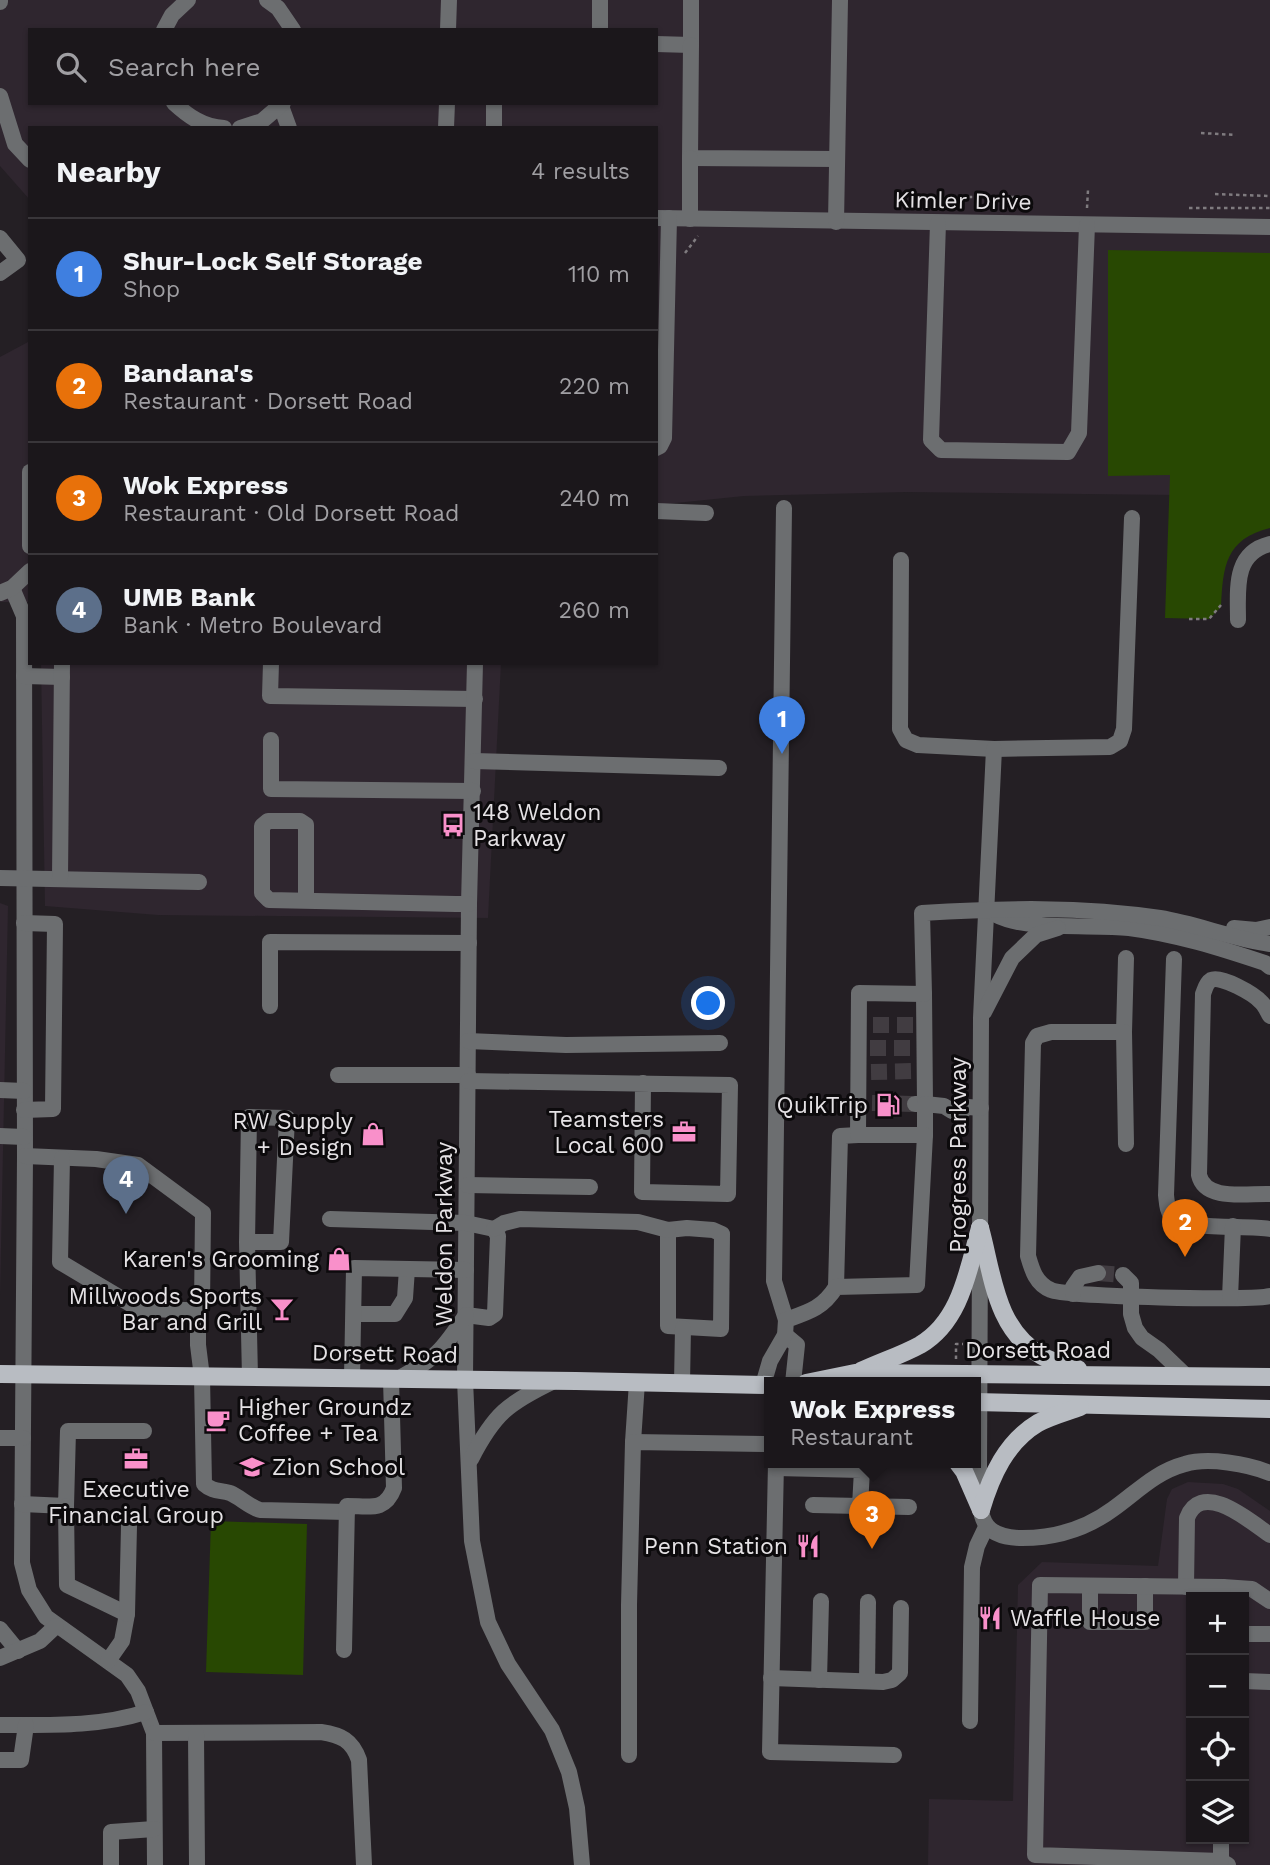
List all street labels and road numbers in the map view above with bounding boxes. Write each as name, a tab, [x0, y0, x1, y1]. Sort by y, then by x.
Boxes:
street label: Kimler Drive	[894, 186, 1032, 216]
street label: Progress Parkway	[945, 1057, 972, 1253]
street label: Weldon Parkway	[431, 1142, 458, 1326]
street label: Dorsett Road	[965, 1337, 1111, 1364]
street label: Dorsett Road	[312, 1339, 458, 1369]

